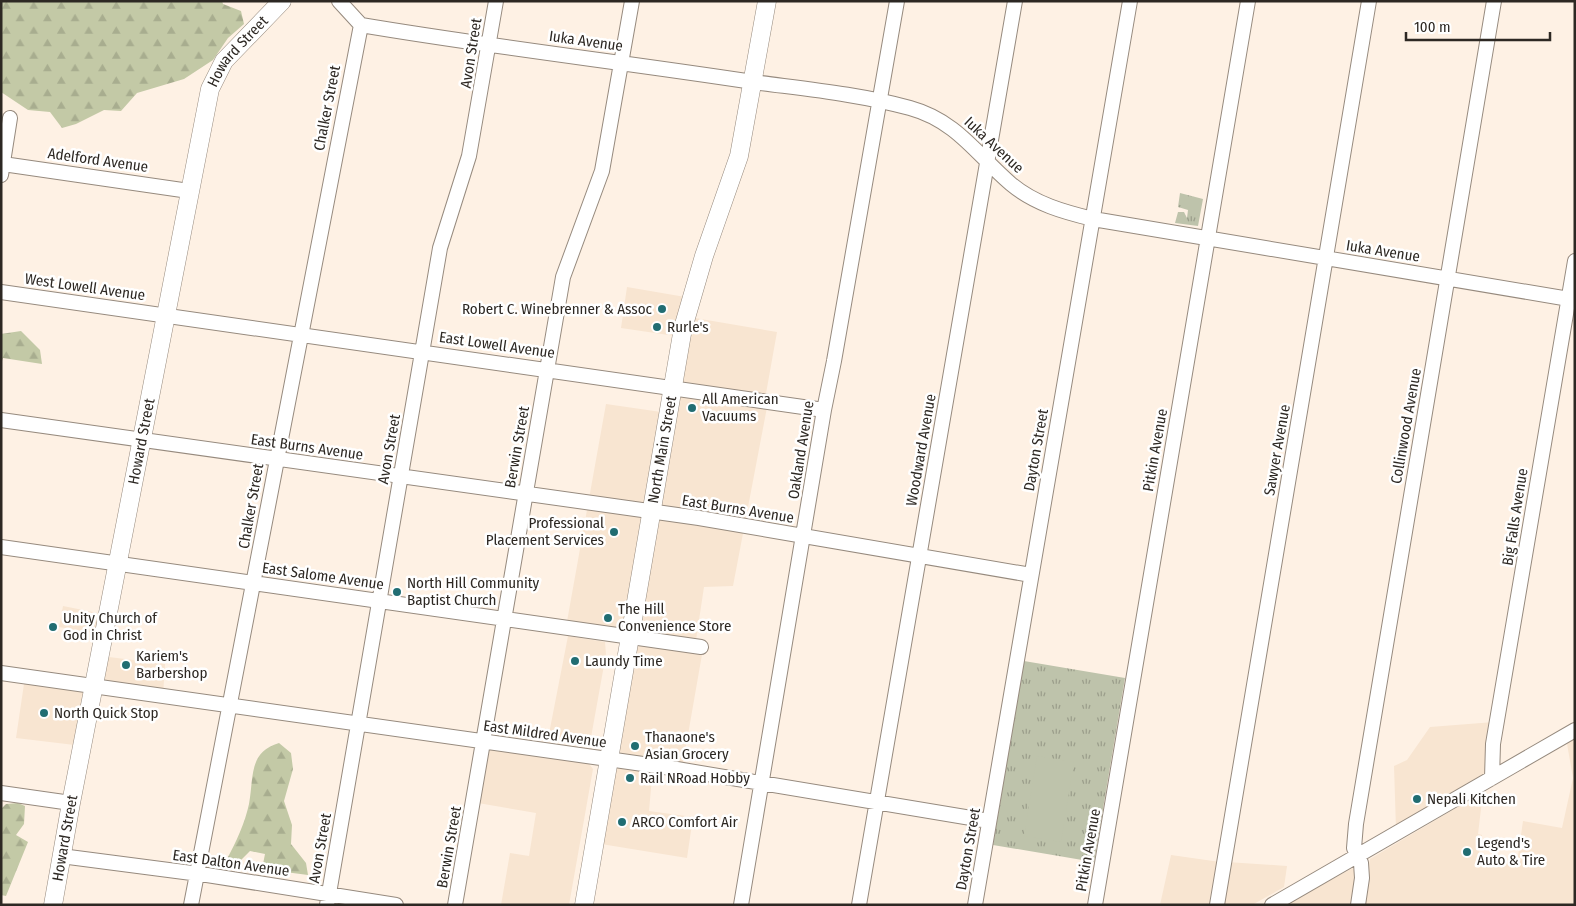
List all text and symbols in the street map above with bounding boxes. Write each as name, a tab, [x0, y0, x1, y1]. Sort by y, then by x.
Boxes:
scale bar	[1406, 10, 1550, 42]
street label: Howard Street	[203, 12, 272, 90]
street label: Avon Street	[457, 17, 485, 89]
text: 100 m	[1414, 18, 1451, 36]
street label: Iuka Avenue	[548, 27, 624, 55]
street label: Chalker Street	[310, 64, 344, 152]
street label: Iuka Avenue	[961, 113, 1027, 177]
street label: Adelford Avenue	[47, 144, 149, 176]
street label: Iuka Avenue	[1345, 236, 1421, 266]
street label: West Lowell Avenue	[24, 270, 146, 304]
place label: Robert C. Winebrenner & Assoc	[462, 300, 653, 318]
marker: Robert C. Winebrenner & Assoc	[656, 303, 668, 315]
place label: Rurle's	[667, 318, 709, 336]
marker: Rurle's	[651, 321, 663, 333]
street label: East Lowell Avenue	[438, 328, 556, 362]
street label: Collinwood Avenue	[1387, 367, 1425, 485]
place label: All American Vacuums	[702, 390, 779, 425]
street label: Woodward Avenue	[902, 393, 940, 507]
street label: North Main Street	[644, 394, 680, 505]
street label: Howard Street	[124, 397, 159, 486]
street label: Oakland Avenue	[784, 400, 818, 500]
marker: All American Vacuums	[686, 402, 698, 414]
street label: Sawyer Avenue	[1260, 403, 1294, 497]
street label: Berwin Street	[501, 405, 533, 489]
street label: Dayton Street	[1020, 407, 1052, 493]
street label: Pitkin Avenue	[1139, 407, 1171, 493]
street label: Avon Street	[374, 413, 404, 485]
street label: East Burns Avenue	[250, 430, 364, 464]
street label: Chalker Street	[235, 462, 267, 550]
street label: Big Falls Avenue	[1498, 467, 1532, 567]
street label: East Burns Avenue	[681, 491, 795, 527]
place label: Professional Placement Services	[486, 514, 604, 549]
marker: Professional Placement Services	[608, 526, 620, 538]
street label: East Salome Avenue	[261, 559, 385, 593]
place label: North Hill Community Baptist Church	[407, 574, 540, 609]
marker: North Hill Community Baptist Church	[391, 586, 403, 598]
place label: The Hill Convenience Store	[618, 600, 731, 635]
place label: Unity Church of God in Christ	[63, 609, 158, 644]
marker: The Hill Convenience Store	[602, 612, 614, 624]
marker: Unity Church of God in Christ	[47, 621, 59, 633]
place label: Kariem's Barbershop	[136, 647, 207, 682]
place label: Laundy Time	[585, 652, 663, 670]
marker: Laundy Time	[569, 655, 581, 667]
marker: Kariem's Barbershop	[120, 659, 132, 671]
place label: North Quick Stop	[54, 704, 159, 722]
marker: North Quick Stop	[38, 707, 50, 719]
street label: East Mildred Avenue	[482, 716, 608, 752]
place label: Thanaone's Asian Grocery	[645, 728, 729, 763]
marker: Thanaone's Asian Grocery	[629, 740, 641, 752]
place label: Rail NRoad Hobby	[640, 769, 750, 787]
marker: Rail NRoad Hobby	[624, 772, 636, 784]
place label: Nepali Kitchen	[1427, 790, 1516, 808]
street label: Howard Street	[48, 793, 81, 883]
marker: Nepali Kitchen	[1411, 793, 1423, 805]
street label: Berwin Street	[433, 805, 465, 889]
street label: Dayton Street	[952, 806, 984, 892]
street label: Pitkin Avenue	[1072, 807, 1104, 893]
street label: Avon Street	[305, 812, 335, 884]
place label: ARCO Comfort Air	[632, 813, 739, 831]
marker: ARCO Comfort Air	[616, 816, 628, 828]
place label: Legend's Auto & Tire	[1477, 834, 1545, 869]
street label: East Dalton Avenue	[171, 846, 291, 880]
marker: Legend's Auto & Tire	[1461, 846, 1473, 858]

